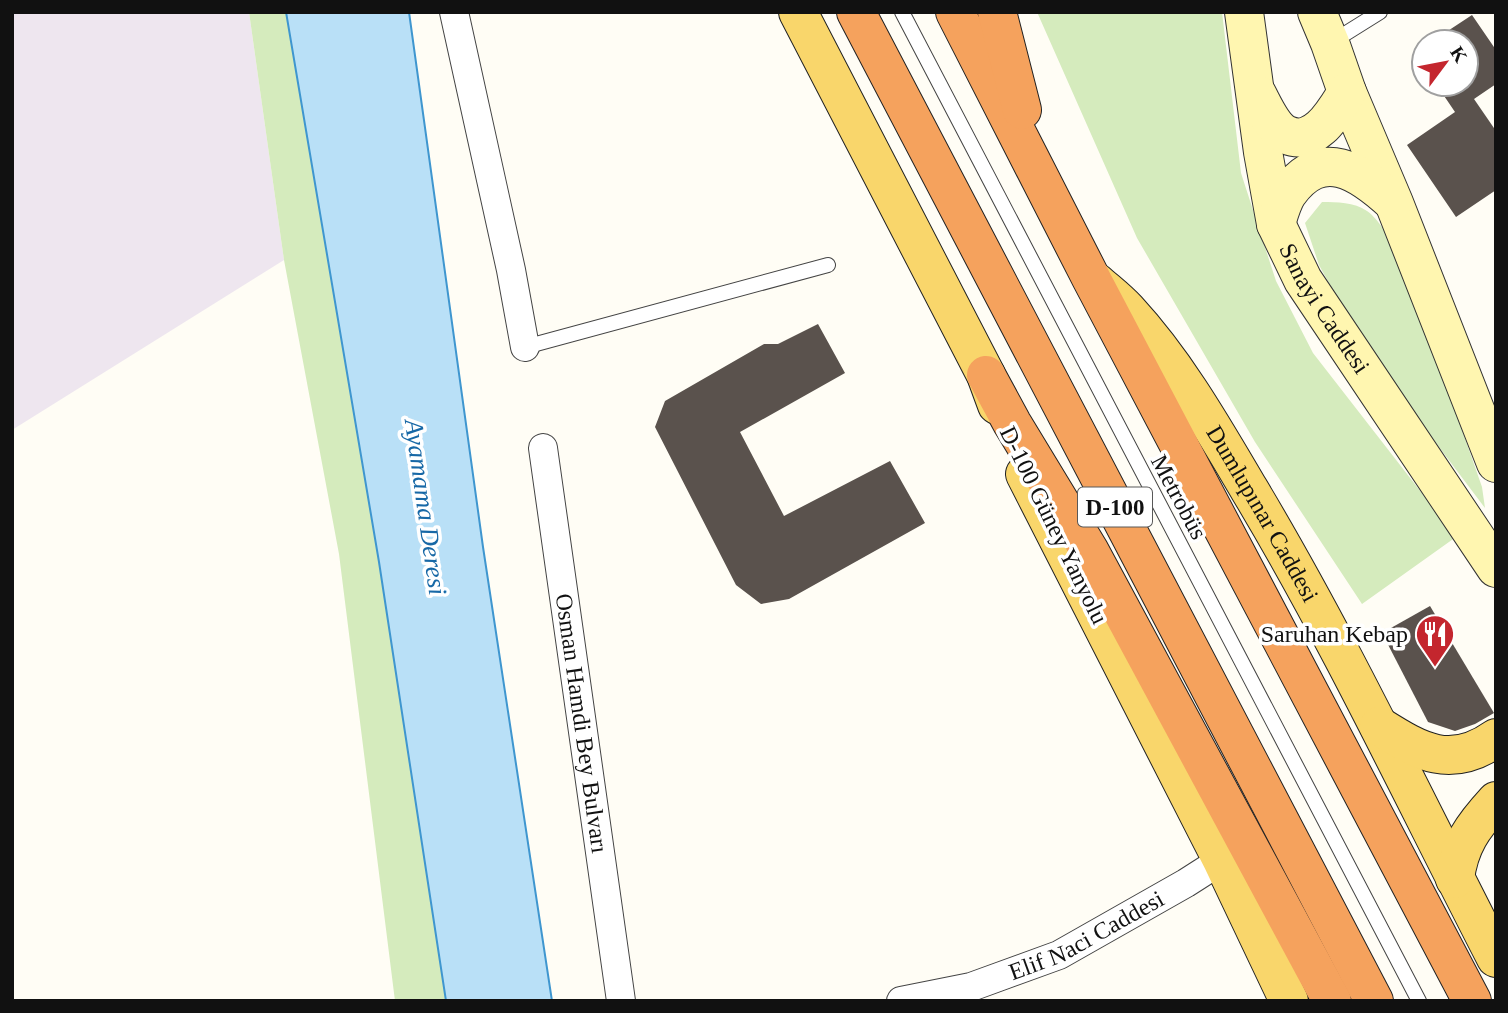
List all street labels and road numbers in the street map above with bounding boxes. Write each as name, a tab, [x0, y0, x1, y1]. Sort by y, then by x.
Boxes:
street label: Sanayi Caddesi	[1274, 239, 1375, 379]
street label: Dumlupınar Caddesi	[1201, 421, 1324, 607]
street label: D-100 Güney Yanyolu	[995, 422, 1113, 628]
street label: Metrobüs	[1146, 450, 1212, 544]
road number: D-100	[1078, 488, 1152, 526]
street label: Osman Hamdi Bey Bulvarı	[551, 592, 613, 855]
street label: Elif Naci Caddesi	[1005, 885, 1169, 985]

